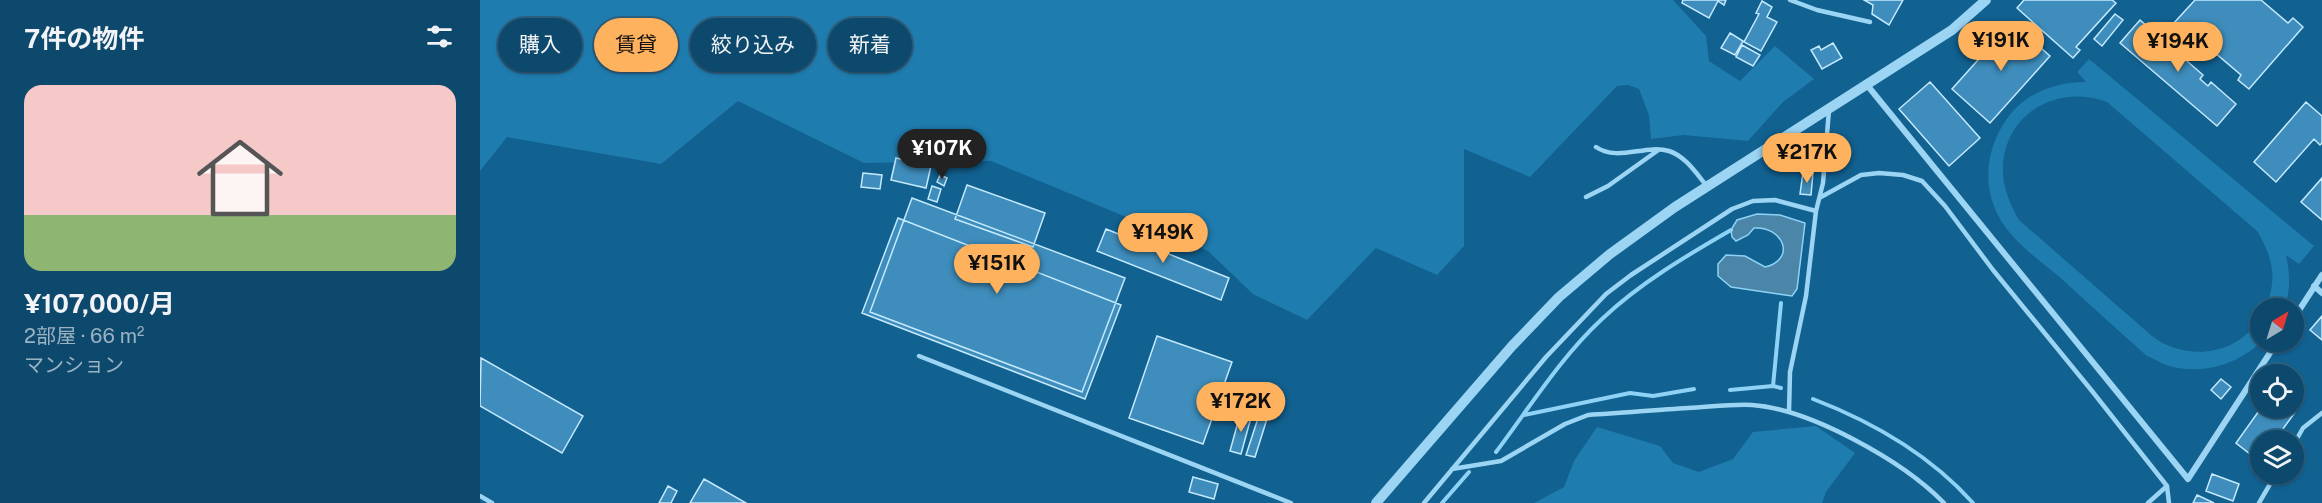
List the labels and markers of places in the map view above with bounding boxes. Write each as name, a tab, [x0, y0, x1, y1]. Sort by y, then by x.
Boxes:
pin: ¥191K	[1959, 21, 2043, 72]
pin: ¥194K	[2136, 22, 2220, 73]
pin: ¥107K	[900, 129, 984, 180]
pin: ¥217K	[1765, 133, 1849, 184]
pin: ¥149K	[1121, 213, 1205, 264]
pin: ¥151K	[955, 244, 1039, 295]
pin: ¥172K	[1199, 382, 1283, 433]

